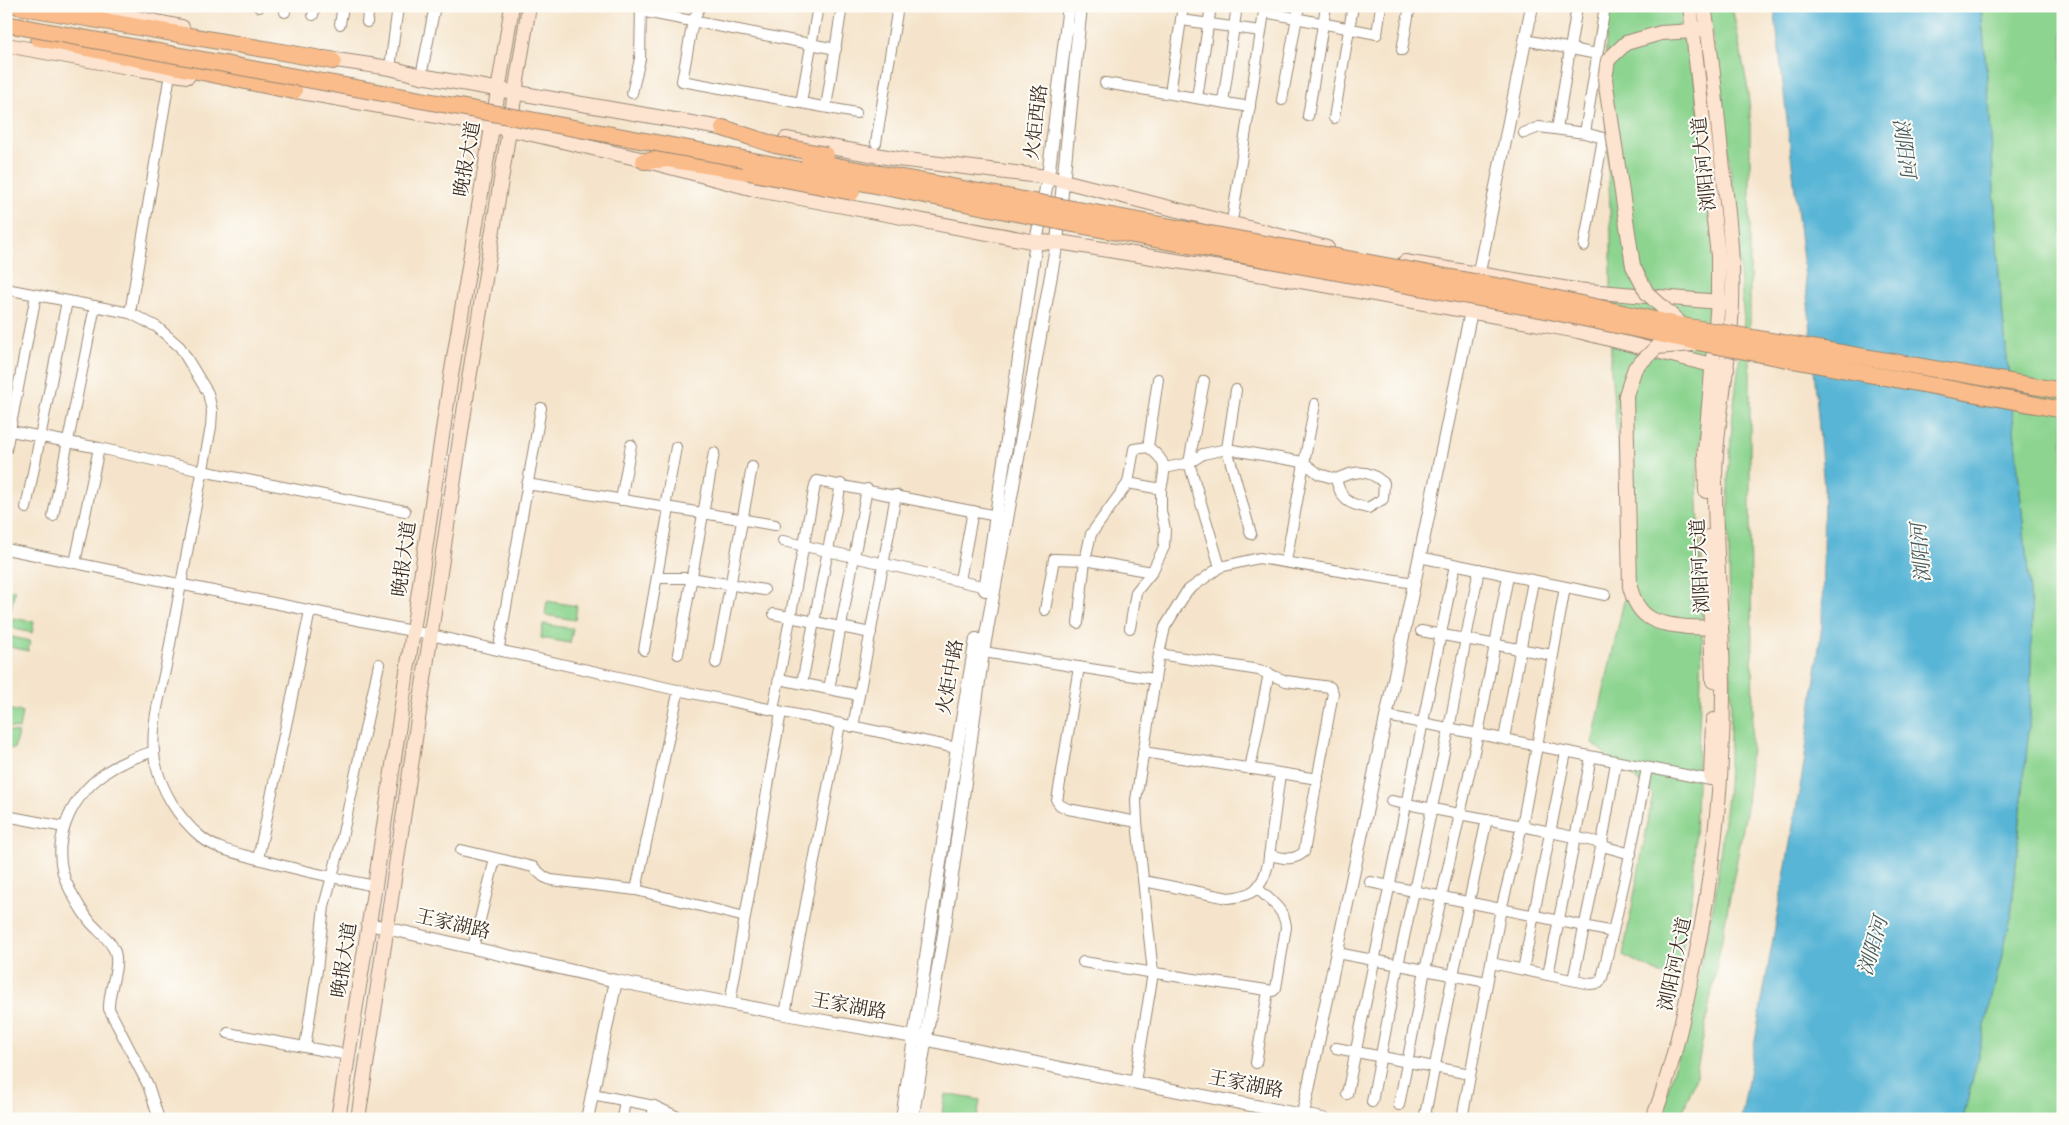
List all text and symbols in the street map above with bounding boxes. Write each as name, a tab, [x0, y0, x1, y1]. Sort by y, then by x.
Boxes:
street label: 火炬西路	[1018, 83, 1054, 161]
street label: 浏阳河大道	[1686, 115, 1722, 213]
water label: 浏阳河	[1886, 116, 1922, 183]
street label: 晚报大道	[448, 119, 486, 199]
street label: 浏阳河大道	[1685, 518, 1715, 614]
water label: 浏阳河	[1905, 519, 1937, 584]
street label: 晚报大道	[386, 520, 422, 598]
street label: 火炬中路	[931, 637, 969, 717]
street label: 王家湖路	[413, 903, 493, 945]
water label: 浏阳河	[1852, 911, 1895, 979]
street label: 浏阳河大道	[1652, 915, 1698, 1013]
street label: 晚报大道	[325, 920, 363, 1000]
street label: 王家湖路	[809, 987, 889, 1025]
street label: 王家湖路	[1206, 1064, 1286, 1104]

